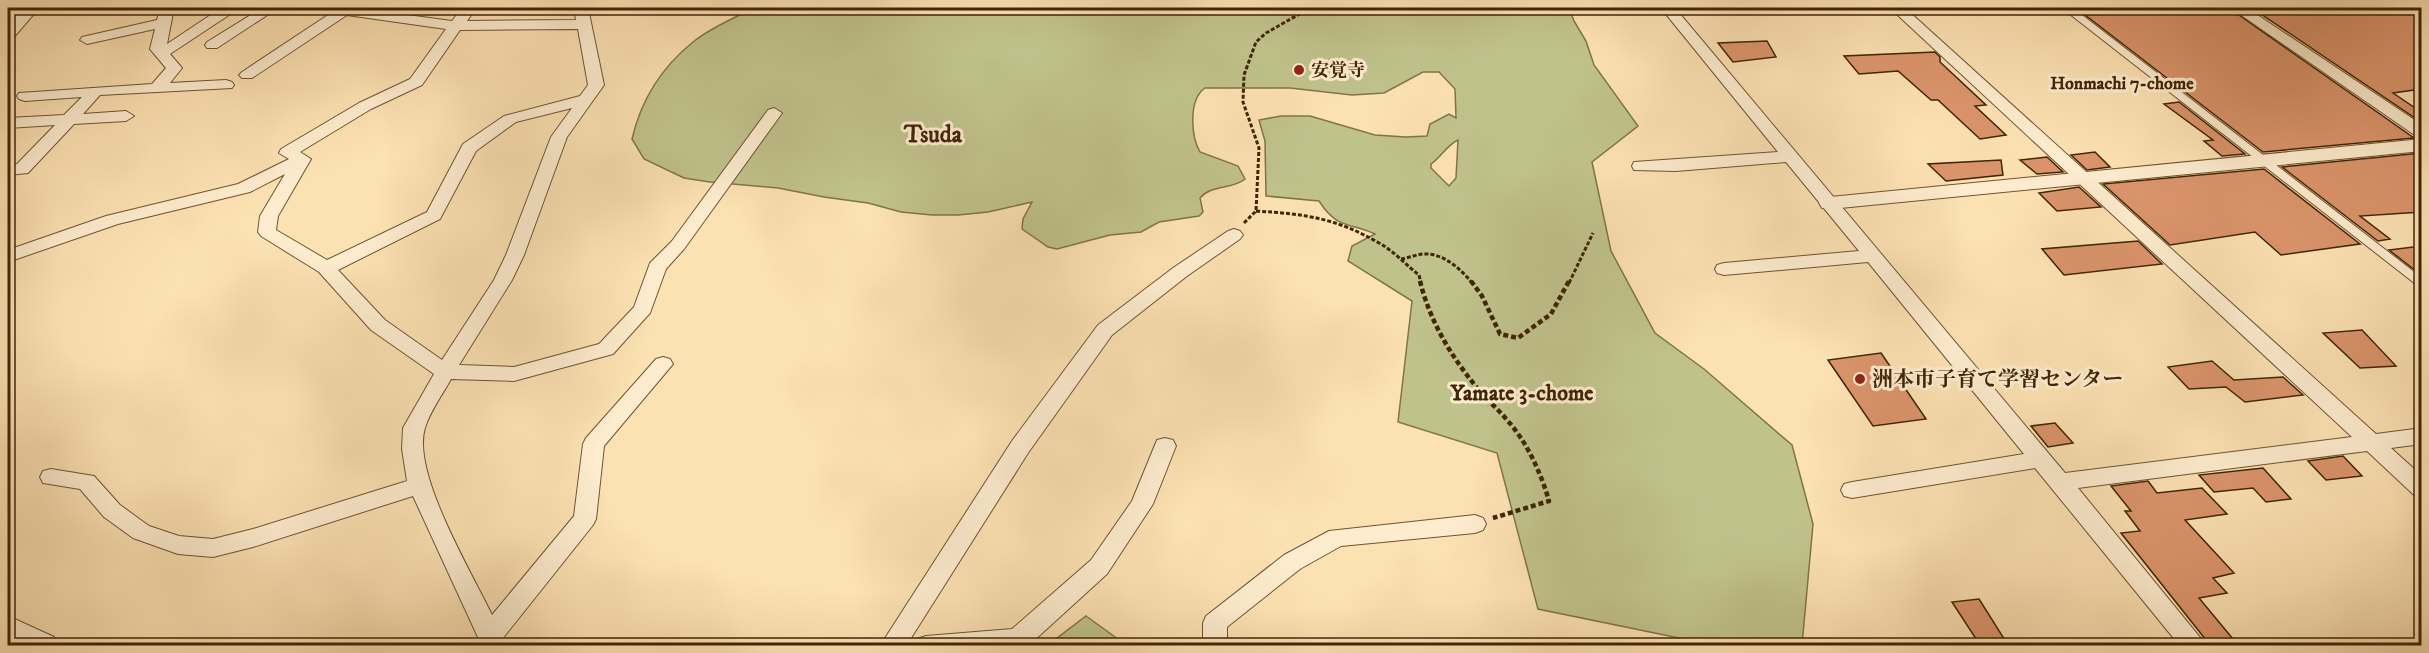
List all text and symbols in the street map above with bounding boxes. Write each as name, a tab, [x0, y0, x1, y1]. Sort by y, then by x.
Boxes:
place label: 安覚寺	[1311, 60, 1365, 82]
marker: 安覚寺	[1292, 63, 1306, 77]
district label: Honmachi 7-chome	[2050, 73, 2194, 95]
district label: Tsuda	[903, 120, 963, 150]
place label: 洲本市子育て学習センター	[1872, 367, 2123, 393]
marker: 洲本市子育て学習センター	[1853, 372, 1867, 386]
district label: Yamate 3-chome	[1450, 380, 1593, 407]

